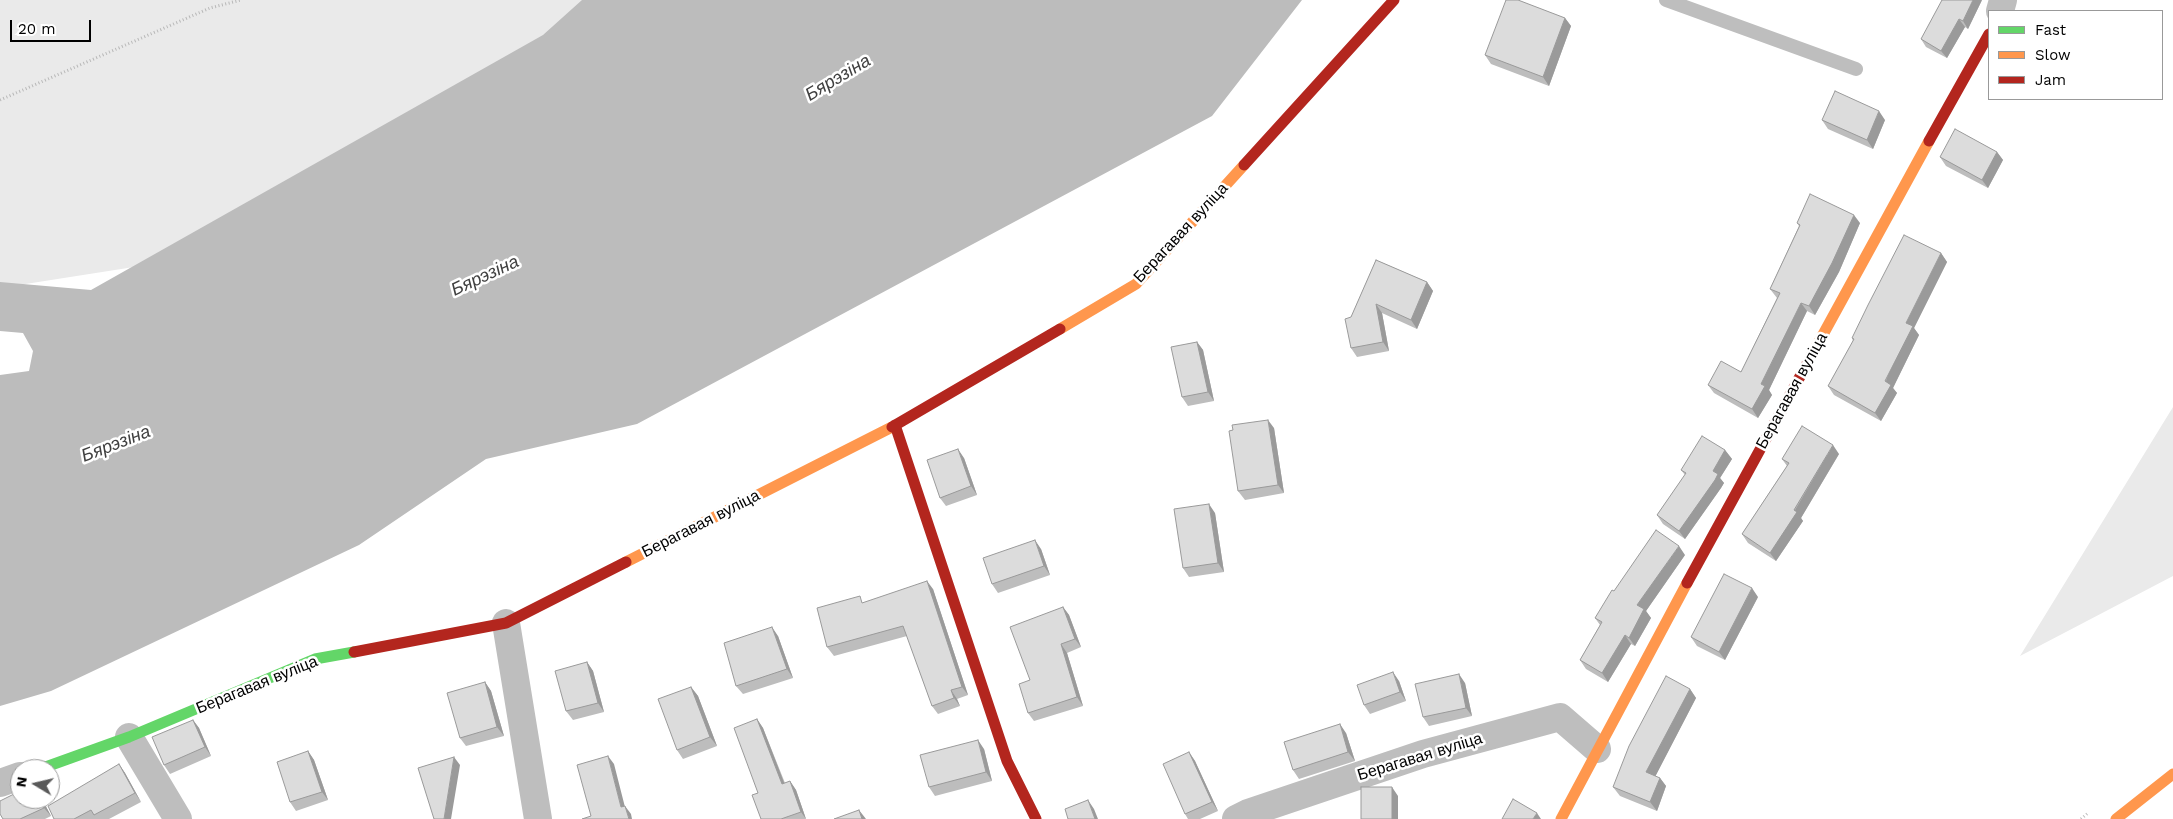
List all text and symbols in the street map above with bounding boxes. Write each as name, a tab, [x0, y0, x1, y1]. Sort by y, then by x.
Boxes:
scale bar	[12, 10, 94, 42]
legend	[1988, 10, 2163, 100]
text: 20 m	[18, 20, 56, 38]
text: Fast	[2035, 21, 2066, 39]
text: Slow	[2035, 46, 2071, 64]
water label: Бярэзіна	[801, 50, 875, 106]
text: Jam	[2035, 71, 2066, 89]
street label: Берагавая вуліца	[1130, 179, 1232, 287]
water label: Бярэзіна	[448, 251, 522, 301]
street label: Берагавая вуліца	[1752, 330, 1832, 452]
water label: Бярэзіна	[78, 421, 154, 467]
street label: Берагавая вуліца	[639, 486, 763, 562]
street label: Берагавая вуліца	[193, 652, 321, 718]
street label: Берагавая вуліца	[1355, 729, 1485, 785]
north arrow	[10, 759, 60, 809]
text: N	[12, 775, 30, 788]

